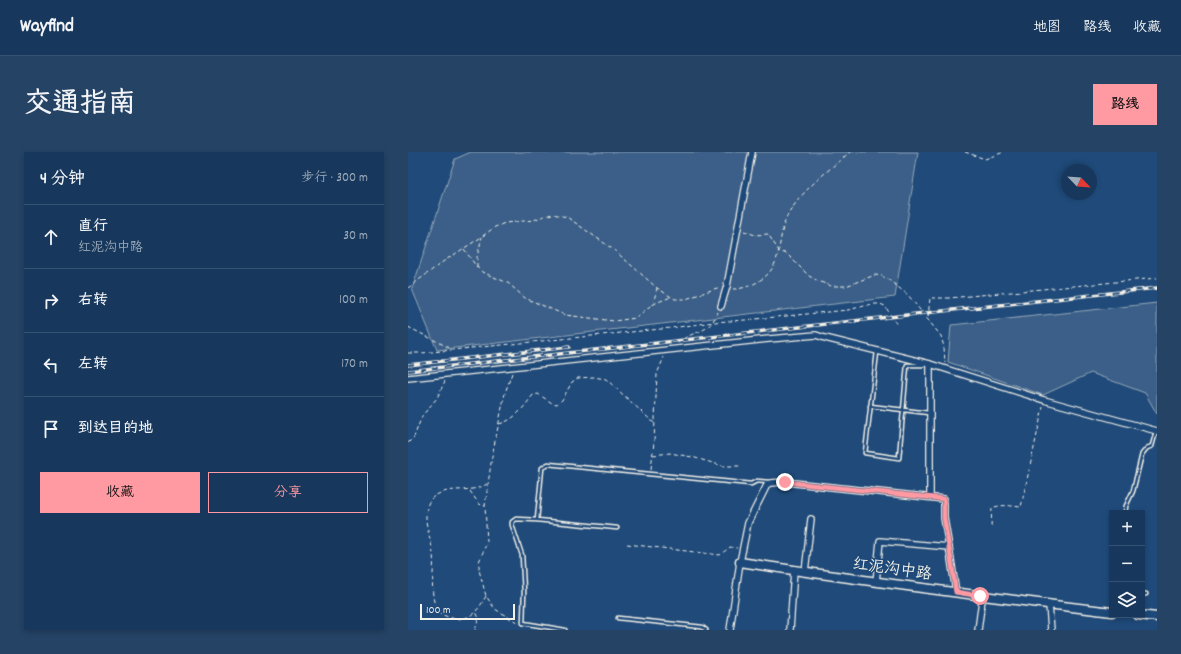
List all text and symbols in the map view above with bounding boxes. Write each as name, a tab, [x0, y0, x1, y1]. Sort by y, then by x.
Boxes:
text: Wayfind	[20, 14, 74, 41]
text: 地图	[1033, 18, 1061, 38]
text: 路线	[1083, 18, 1111, 38]
text: 收藏	[1133, 18, 1161, 38]
button: 路线	[1093, 84, 1157, 125]
text: 交通指南	[24, 86, 136, 126]
north arrow	[1061, 164, 1097, 200]
text: 4 分钟	[40, 168, 85, 192]
text: 步行 · 300 m	[301, 169, 368, 188]
text: 直行	[78, 216, 108, 238]
icon: ahead	[40, 226, 62, 248]
text: 30 m	[343, 227, 368, 246]
text: 红泥沟中路	[78, 239, 143, 258]
icon: right	[40, 290, 62, 312]
text: 右转	[78, 290, 108, 312]
text: 100 m	[339, 291, 368, 310]
icon: left	[40, 354, 62, 376]
text: 左转	[78, 354, 108, 376]
text: 170 m	[341, 355, 368, 374]
icon: arrive	[40, 418, 62, 440]
text: 到达目的地	[78, 418, 153, 440]
button: 收藏	[40, 472, 200, 513]
button: 分享	[208, 472, 368, 513]
route end	[776, 473, 794, 491]
map controls	[1109, 510, 1145, 618]
button: +	[1109, 510, 1145, 546]
button: −	[1109, 546, 1145, 582]
street label: 红泥沟中路	[851, 553, 933, 587]
button: layers	[1109, 582, 1145, 618]
route start	[971, 587, 989, 605]
scale bar	[420, 602, 515, 621]
text: 100 m	[426, 603, 450, 619]

